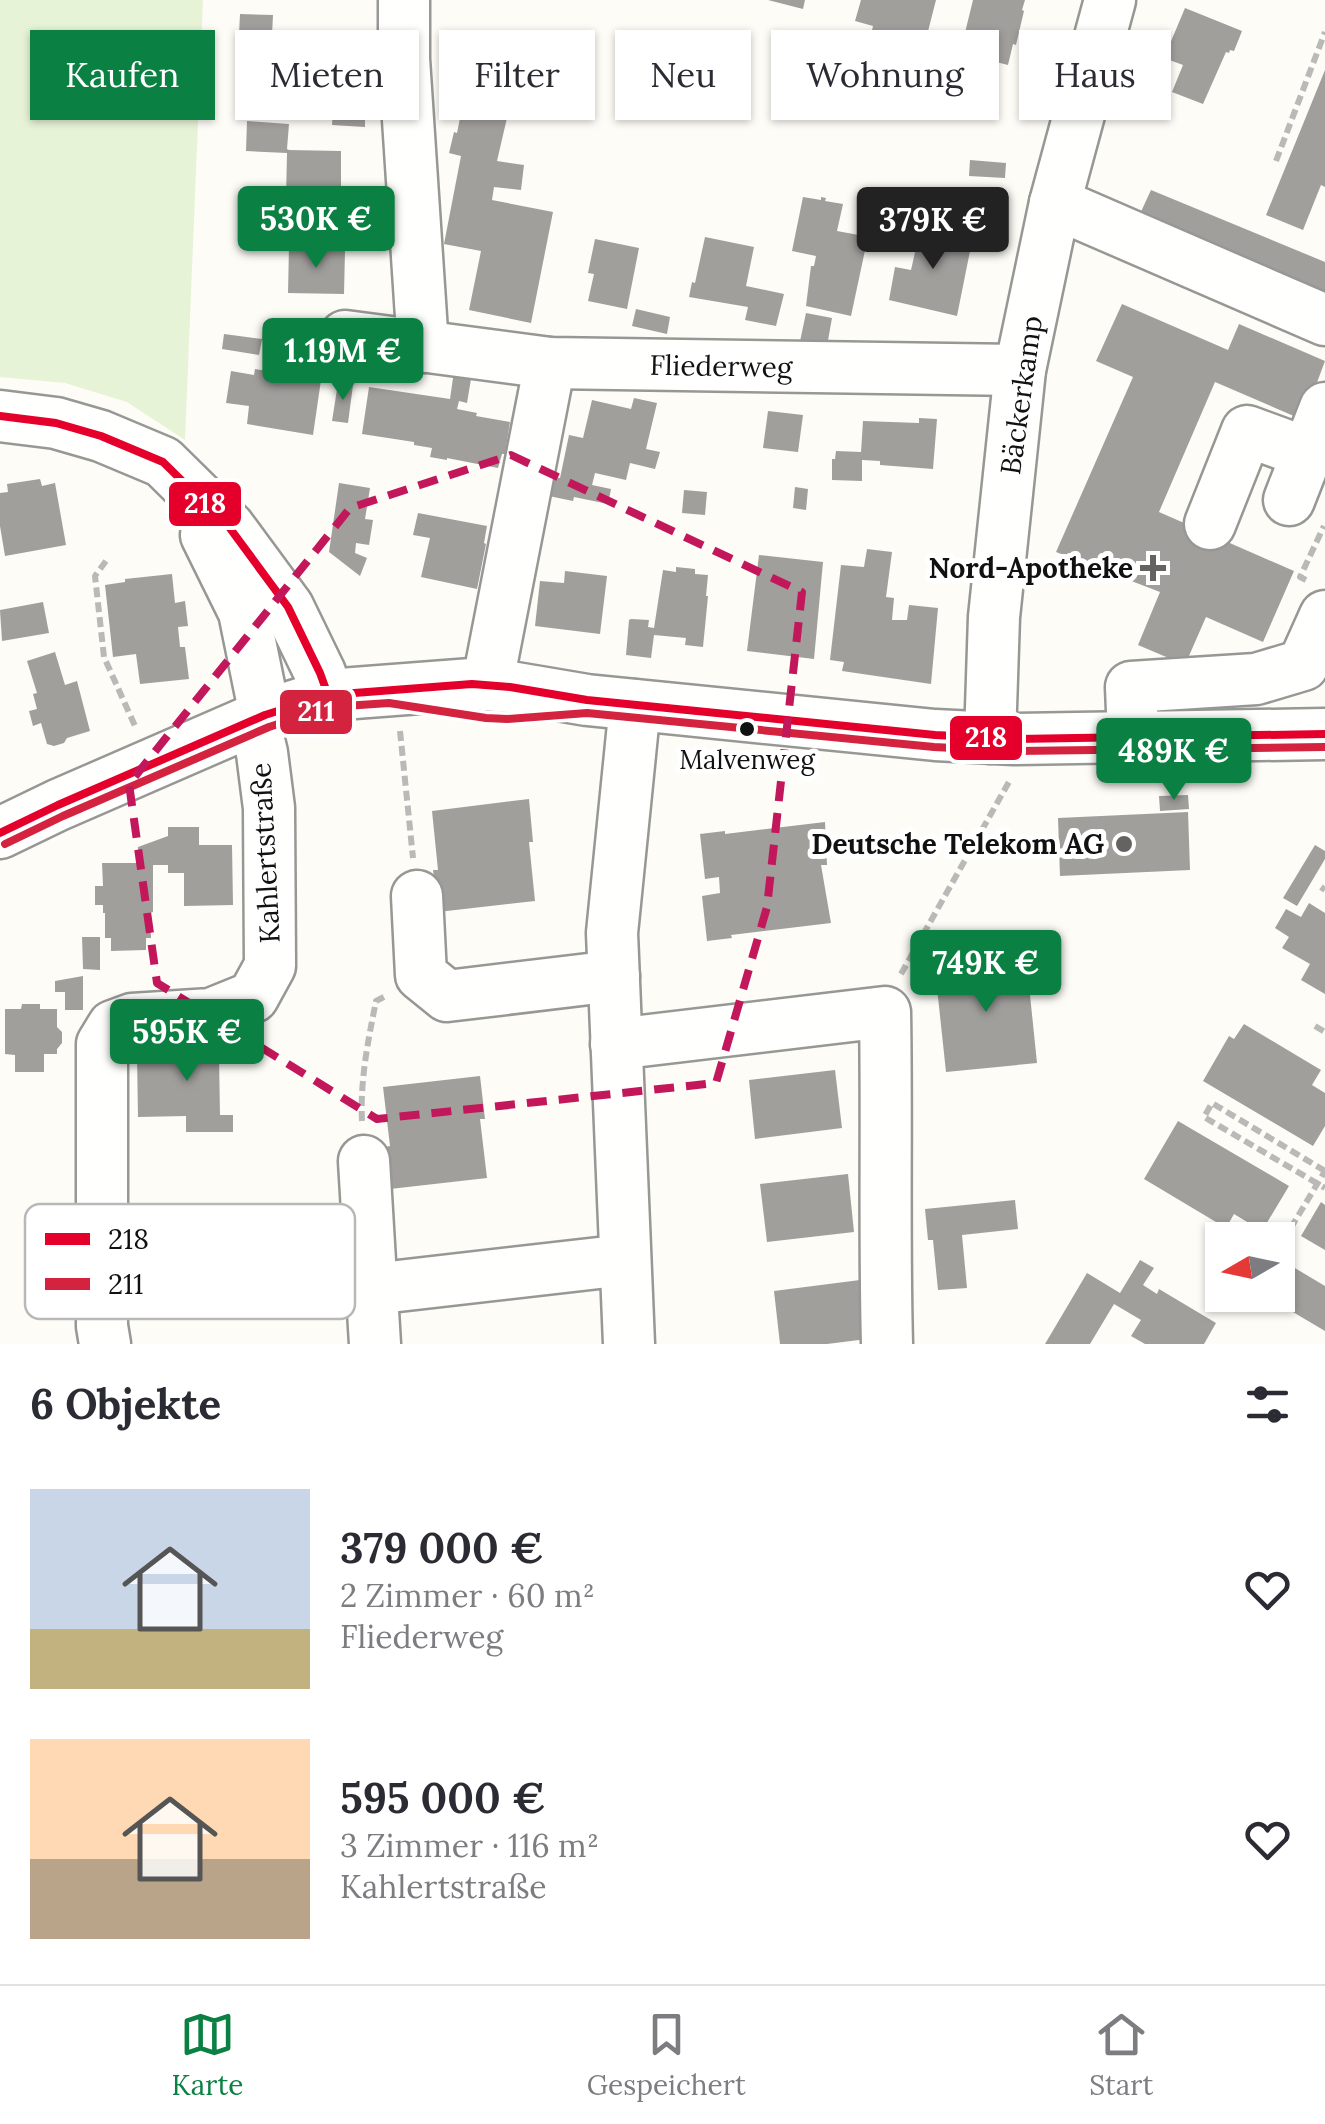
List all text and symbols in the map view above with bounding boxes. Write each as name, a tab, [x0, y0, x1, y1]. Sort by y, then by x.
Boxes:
chip: Kaufen	[30, 30, 215, 120]
chip: Mieten	[235, 30, 419, 120]
chip: Filter	[439, 30, 595, 120]
chip: Neu	[615, 30, 751, 120]
chip: Wohnung	[771, 30, 999, 120]
chip: Haus	[1019, 30, 1171, 120]
pin: 530K €	[235, 186, 397, 271]
pin: 379K €	[852, 187, 1014, 272]
text: 530K €	[260, 198, 372, 239]
text: 379K €	[879, 199, 987, 240]
street label: Bäckerkamp	[992, 313, 1050, 477]
pin: 1.19M €	[251, 318, 435, 403]
text: 1.19M €	[284, 330, 402, 371]
street label: Fliederweg	[649, 347, 793, 385]
line badge: 218	[167, 480, 243, 528]
text: 218	[184, 485, 226, 521]
place label: Nord-Apotheke	[929, 550, 1133, 586]
marker: Nord-Apotheke	[1142, 557, 1164, 579]
line badge: 211	[278, 688, 354, 736]
text: 211	[297, 693, 335, 729]
line badge: 218	[948, 714, 1024, 762]
pin: 489K €	[1093, 718, 1255, 803]
marker: Malvenweg	[737, 719, 757, 739]
text: 218	[965, 719, 1007, 755]
text: 489K €	[1118, 730, 1230, 771]
place label: Malvenweg	[679, 743, 815, 776]
street label: Kahlertstraße	[242, 762, 288, 944]
place label: Deutsche Telekom AG	[811, 826, 1104, 862]
marker: Deutsche Telekom AG	[1113, 833, 1135, 855]
pin: 749K €	[905, 930, 1067, 1015]
text: 749K €	[932, 942, 1040, 983]
pin: 595K €	[106, 999, 268, 1084]
text: 595K €	[132, 1011, 242, 1052]
legend	[25, 1204, 355, 1319]
text: 218	[108, 1221, 149, 1257]
north arrow	[1205, 1222, 1295, 1312]
map controls	[1205, 1222, 1295, 1312]
text: 211	[108, 1266, 143, 1302]
text: 6 Objekte	[30, 1377, 221, 1431]
icon: filters	[1240, 1377, 1295, 1432]
text: 379 000 €	[340, 1521, 544, 1575]
icon: home	[110, 1529, 230, 1649]
icon: heart	[1240, 1562, 1295, 1617]
text: 2 Zimmer · 60 m²	[340, 1575, 595, 1616]
text: Fliederweg	[340, 1616, 503, 1657]
text: 595 000 €	[340, 1771, 546, 1825]
icon: home	[110, 1779, 230, 1899]
icon: heart	[1240, 1812, 1295, 1867]
text: 3 Zimmer · 116 m²	[340, 1825, 599, 1866]
text: Kahlertstraße	[340, 1866, 547, 1907]
tab: Karte	[172, 2007, 244, 2103]
tab: Gespeichert	[587, 2007, 746, 2103]
tab: Start	[1089, 2007, 1153, 2103]

